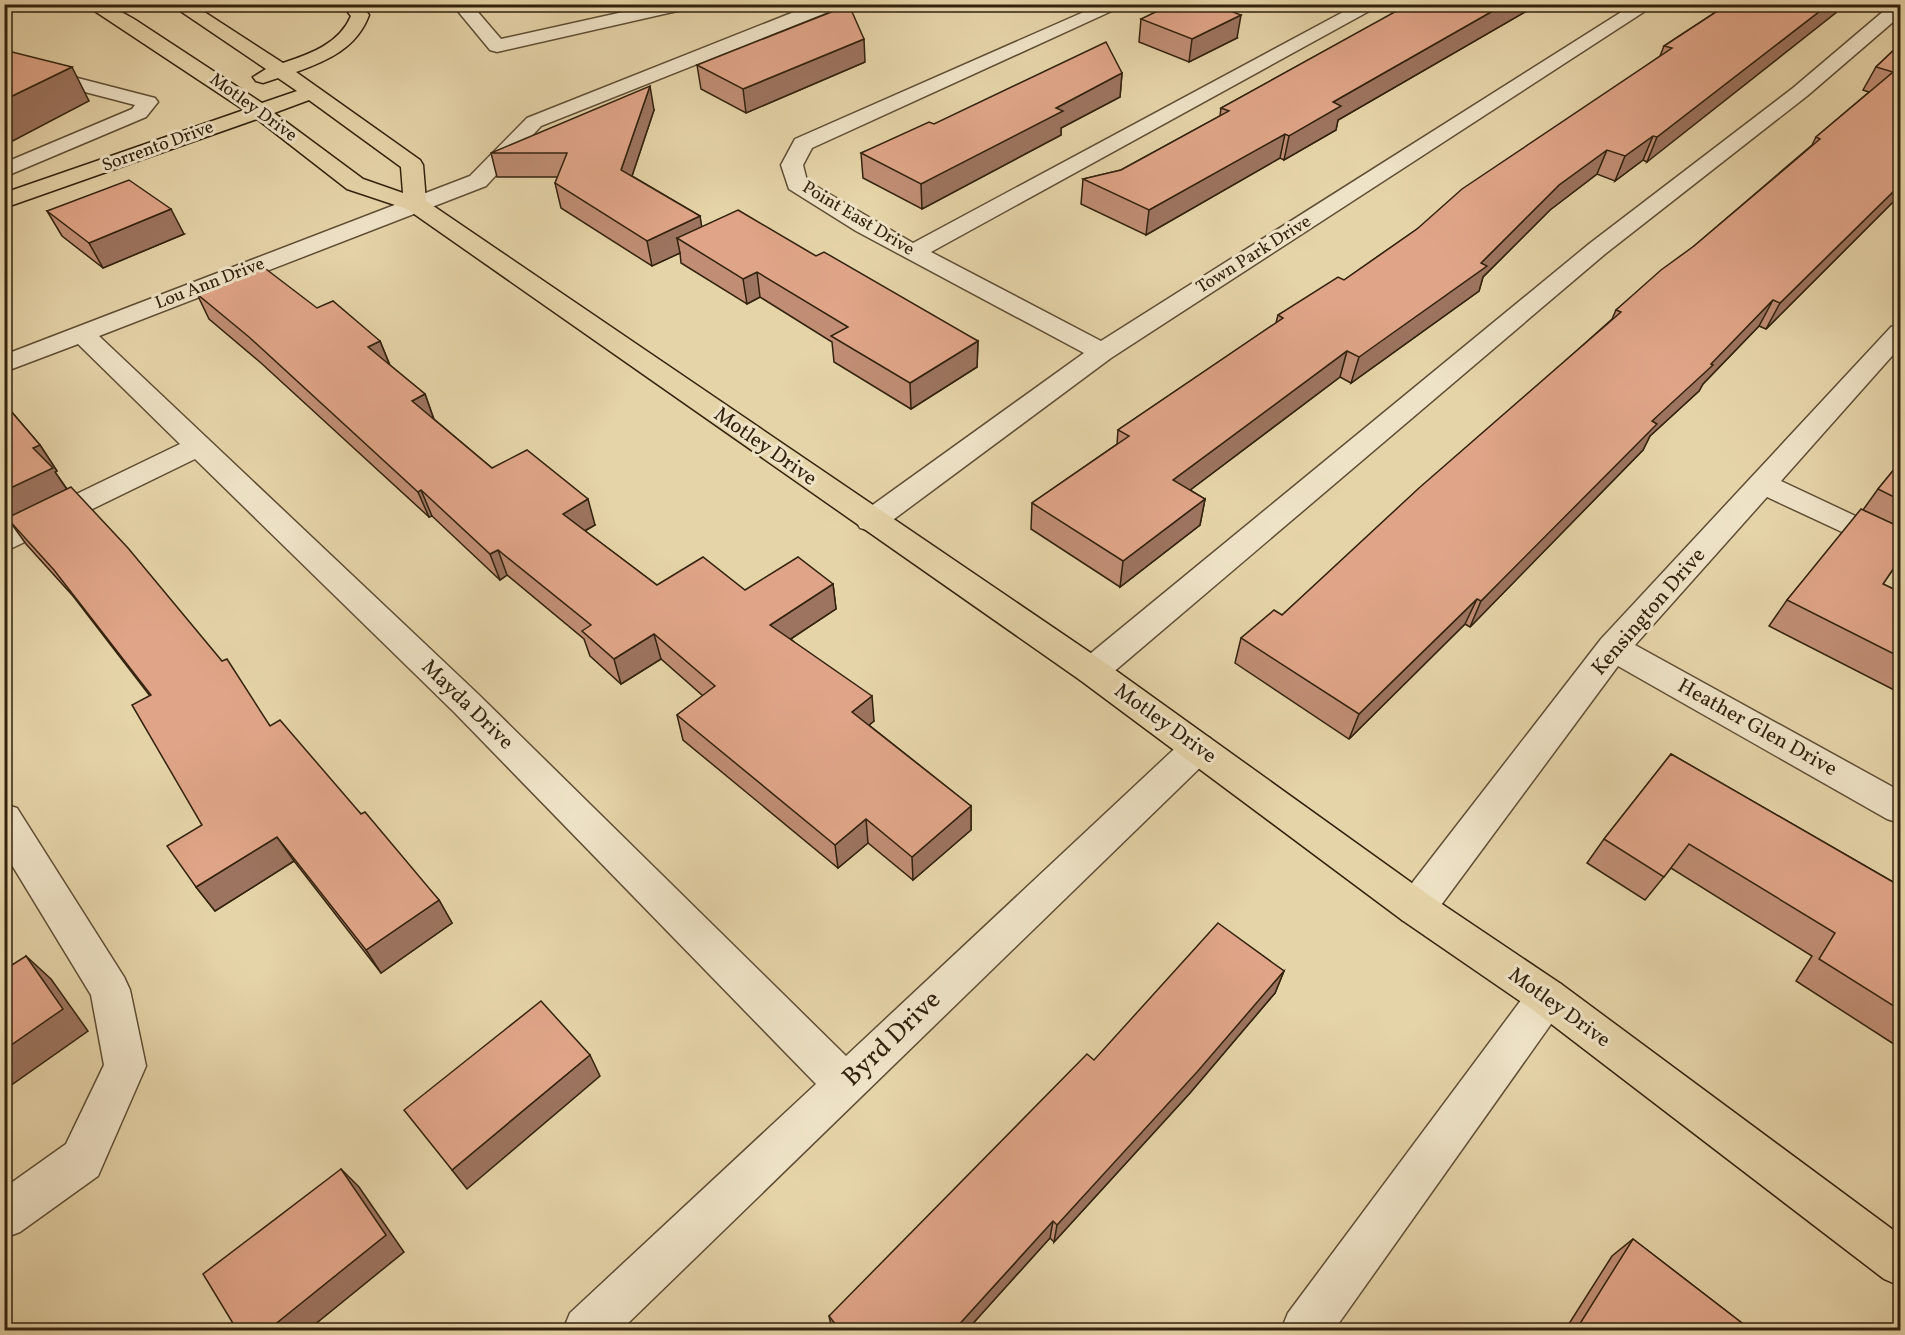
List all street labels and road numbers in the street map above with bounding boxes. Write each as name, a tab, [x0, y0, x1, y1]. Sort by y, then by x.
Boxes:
street label: Motley Drive	[204, 68, 302, 148]
street label: Sorrento Drive	[99, 115, 217, 179]
street label: Point East Drive	[797, 176, 919, 262]
street label: Town Park Drive	[1192, 210, 1316, 300]
street label: Lou Ann Drive	[152, 252, 268, 316]
street label: Motley Drive	[708, 401, 822, 493]
street label: Kensington Drive	[1585, 542, 1713, 682]
street label: Mayda Drive	[414, 653, 520, 757]
street label: Heather Glen Drive	[1672, 672, 1842, 784]
street label: Motley Drive	[1108, 677, 1222, 771]
street label: Motley Drive	[1502, 961, 1616, 1055]
street label: Byrd Drive	[835, 983, 949, 1095]

